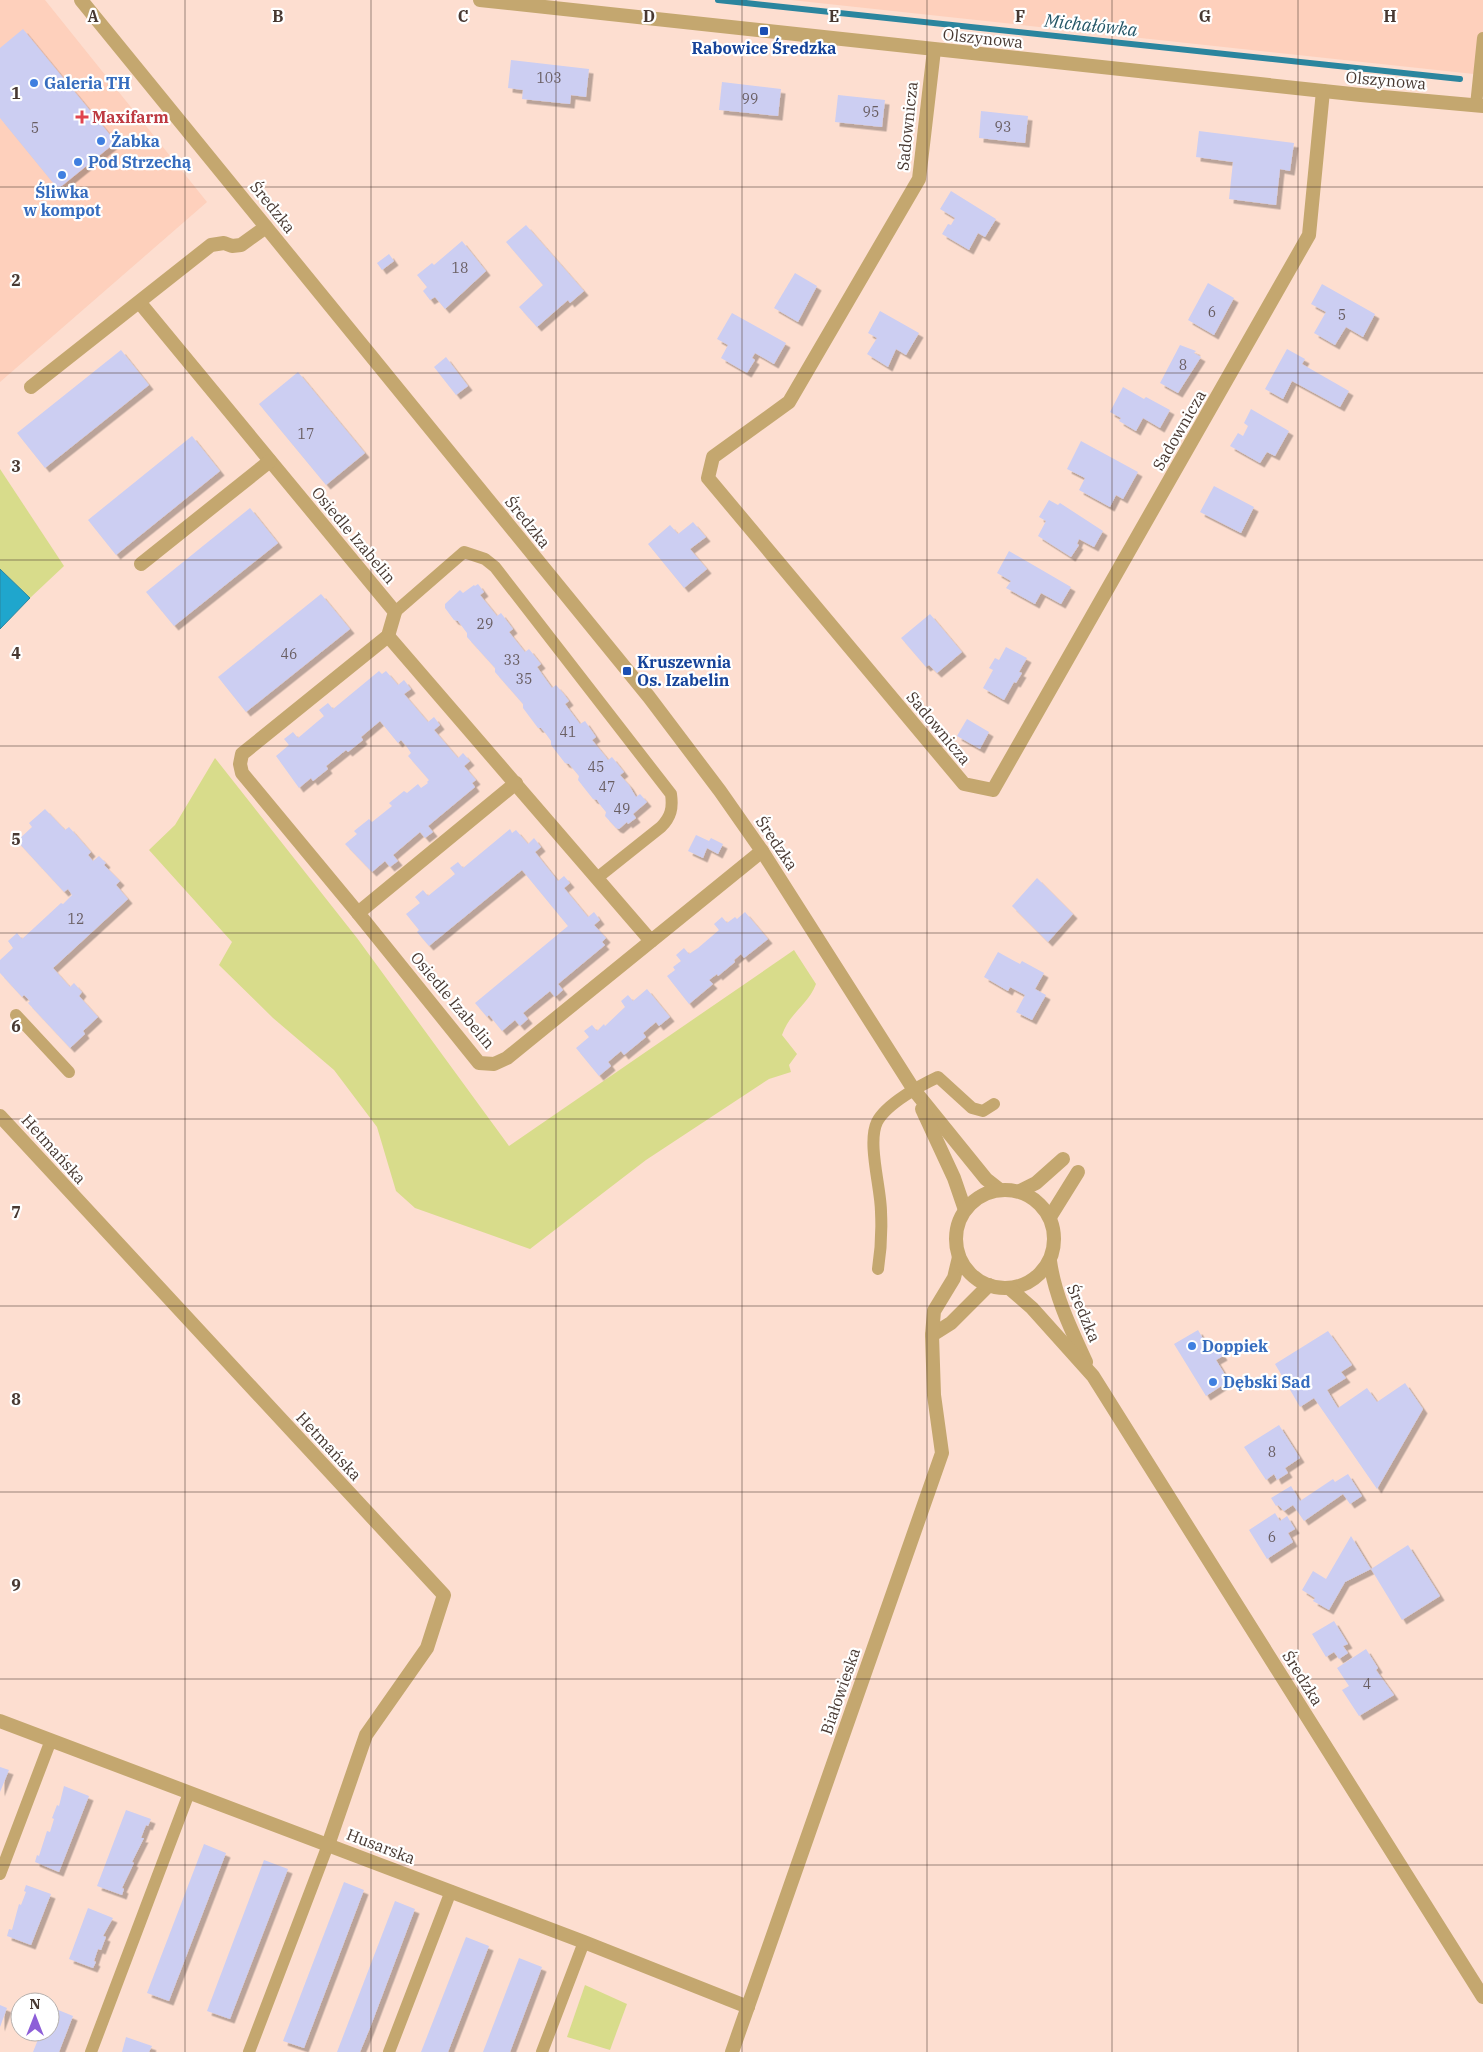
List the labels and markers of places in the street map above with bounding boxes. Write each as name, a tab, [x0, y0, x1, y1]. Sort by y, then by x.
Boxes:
marker: Rabowice Średzka	[758, 25, 770, 37]
place label: Rabowice Średzka	[692, 37, 836, 58]
place label: Galeria TH	[44, 73, 130, 93]
marker: Galeria TH	[28, 77, 40, 89]
place label: Maxifarm	[92, 107, 169, 127]
marker: Maxifarm	[76, 111, 88, 123]
place label: Żabka	[111, 131, 160, 151]
marker: Żabka	[95, 135, 107, 147]
place label: Pod Strzechą	[88, 152, 191, 172]
marker: Pod Strzechą	[72, 156, 84, 168]
marker: Śliwka w kompot	[56, 169, 68, 181]
place label: Śliwka w kompot	[23, 181, 101, 220]
place label: Kruszewnia Os. Izabelin	[637, 652, 731, 690]
marker: Kruszewnia Os. Izabelin	[621, 665, 633, 677]
place label: Doppiek	[1202, 1336, 1268, 1356]
marker: Doppiek	[1186, 1340, 1198, 1352]
place label: Dębski Sad	[1223, 1372, 1311, 1392]
marker: Dębski Sad	[1207, 1376, 1219, 1388]

